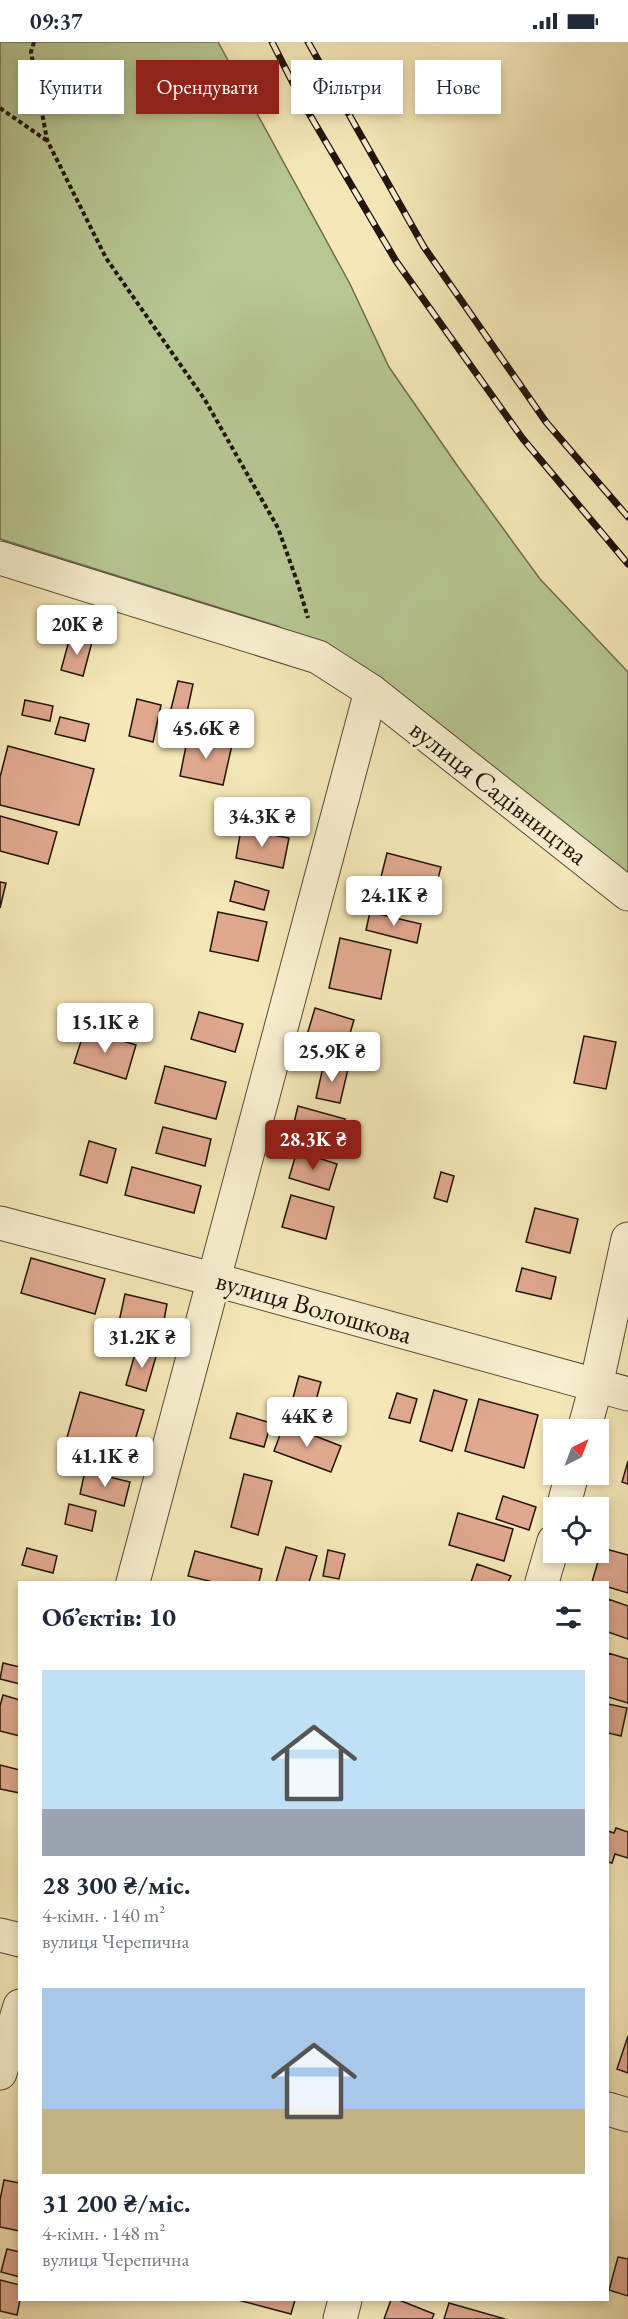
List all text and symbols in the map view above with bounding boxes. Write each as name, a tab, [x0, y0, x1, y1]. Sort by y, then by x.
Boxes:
text: 09:37	[30, 7, 83, 36]
chip: Купити	[18, 60, 124, 114]
chip: Орендувати	[136, 60, 279, 114]
chip: Фільтри	[291, 60, 403, 114]
chip: Нове	[415, 60, 501, 114]
pin: 20K ₴	[35, 605, 119, 656]
text: 20K ₴	[51, 611, 103, 637]
pin: 45.6K ₴	[151, 709, 261, 760]
street label: вулиця Садівництва	[403, 712, 595, 873]
text: 45.6K ₴	[172, 715, 240, 741]
pin: 34.3K ₴	[207, 797, 317, 848]
text: 34.3K ₴	[228, 803, 296, 829]
pin: 24.1K ₴	[339, 876, 449, 927]
text: 24.1K ₴	[360, 882, 428, 908]
pin: 15.1K ₴	[50, 1003, 160, 1054]
text: 15.1K ₴	[71, 1009, 139, 1035]
pin: 25.9K ₴	[277, 1032, 387, 1083]
text: 25.9K ₴	[298, 1038, 366, 1064]
pin: 28.3K ₴	[258, 1120, 368, 1171]
text: 28.3K ₴	[279, 1126, 347, 1152]
street label: вулиця Волошкова	[212, 1262, 416, 1352]
pin: 31.2K ₴	[87, 1318, 197, 1369]
text: 31.2K ₴	[108, 1324, 176, 1350]
pin: 44K ₴	[265, 1397, 349, 1448]
text: 44K ₴	[281, 1403, 333, 1429]
north arrow	[543, 1419, 609, 1485]
map controls	[543, 1419, 609, 1563]
pin: 41.1K ₴	[50, 1437, 160, 1488]
text: 41.1K ₴	[71, 1443, 139, 1469]
button: locate	[543, 1497, 609, 1563]
text: Об’єктів: 10	[42, 1600, 176, 1634]
icon: filters	[552, 1601, 585, 1634]
icon: home	[260, 1709, 368, 1817]
text: 28 300 ₴/міс.	[42, 1868, 190, 1902]
text: 4-кімн. · 140 m²	[42, 1902, 165, 1928]
text: вулиця Черепична	[42, 1928, 189, 1954]
icon: home	[260, 2027, 368, 2135]
text: 31 200 ₴/міс.	[42, 2186, 190, 2220]
text: 4-кімн. · 148 m²	[42, 2220, 165, 2246]
text: вулиця Черепична	[42, 2246, 189, 2272]

